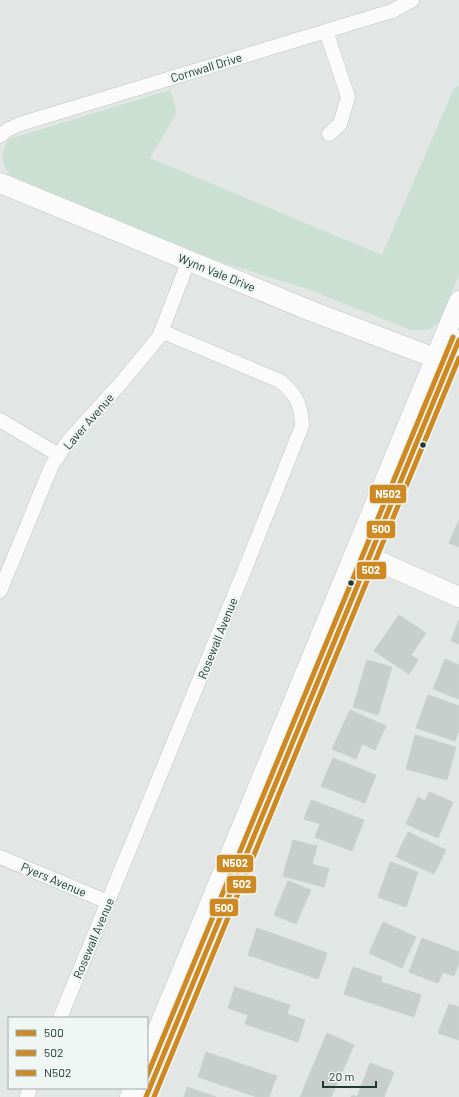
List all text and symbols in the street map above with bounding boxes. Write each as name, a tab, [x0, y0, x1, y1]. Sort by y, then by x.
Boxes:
street label: Cornwall Drive	[169, 50, 243, 84]
street label: Wynn Vale Drive	[176, 250, 258, 294]
street label: Laver Avenue	[60, 390, 116, 452]
unlabelled marker	[418, 440, 428, 450]
line badge: N502	[369, 484, 407, 504]
text: N502	[375, 487, 401, 500]
line badge: 500	[366, 520, 396, 539]
text: 500	[372, 522, 390, 535]
line badge: 502	[356, 561, 387, 580]
text: 502	[362, 563, 380, 576]
unlabelled marker	[346, 578, 356, 588]
street label: Rosewall Avenue	[194, 595, 240, 681]
line badge: N502	[216, 854, 254, 873]
text: N502	[222, 856, 248, 869]
street label: Pyers Avenue	[19, 859, 89, 899]
line badge: 502	[226, 875, 257, 894]
text: 502	[233, 877, 251, 890]
street label: Rosewall Avenue	[70, 895, 116, 981]
line badge: 500	[209, 898, 239, 917]
text: 500	[215, 901, 233, 914]
legend	[8, 1017, 148, 1089]
text: 500	[44, 1025, 64, 1039]
text: 502	[44, 1045, 63, 1059]
scale bar	[323, 1063, 376, 1089]
text: N502	[44, 1065, 72, 1079]
text: 20 m	[329, 1069, 355, 1083]

